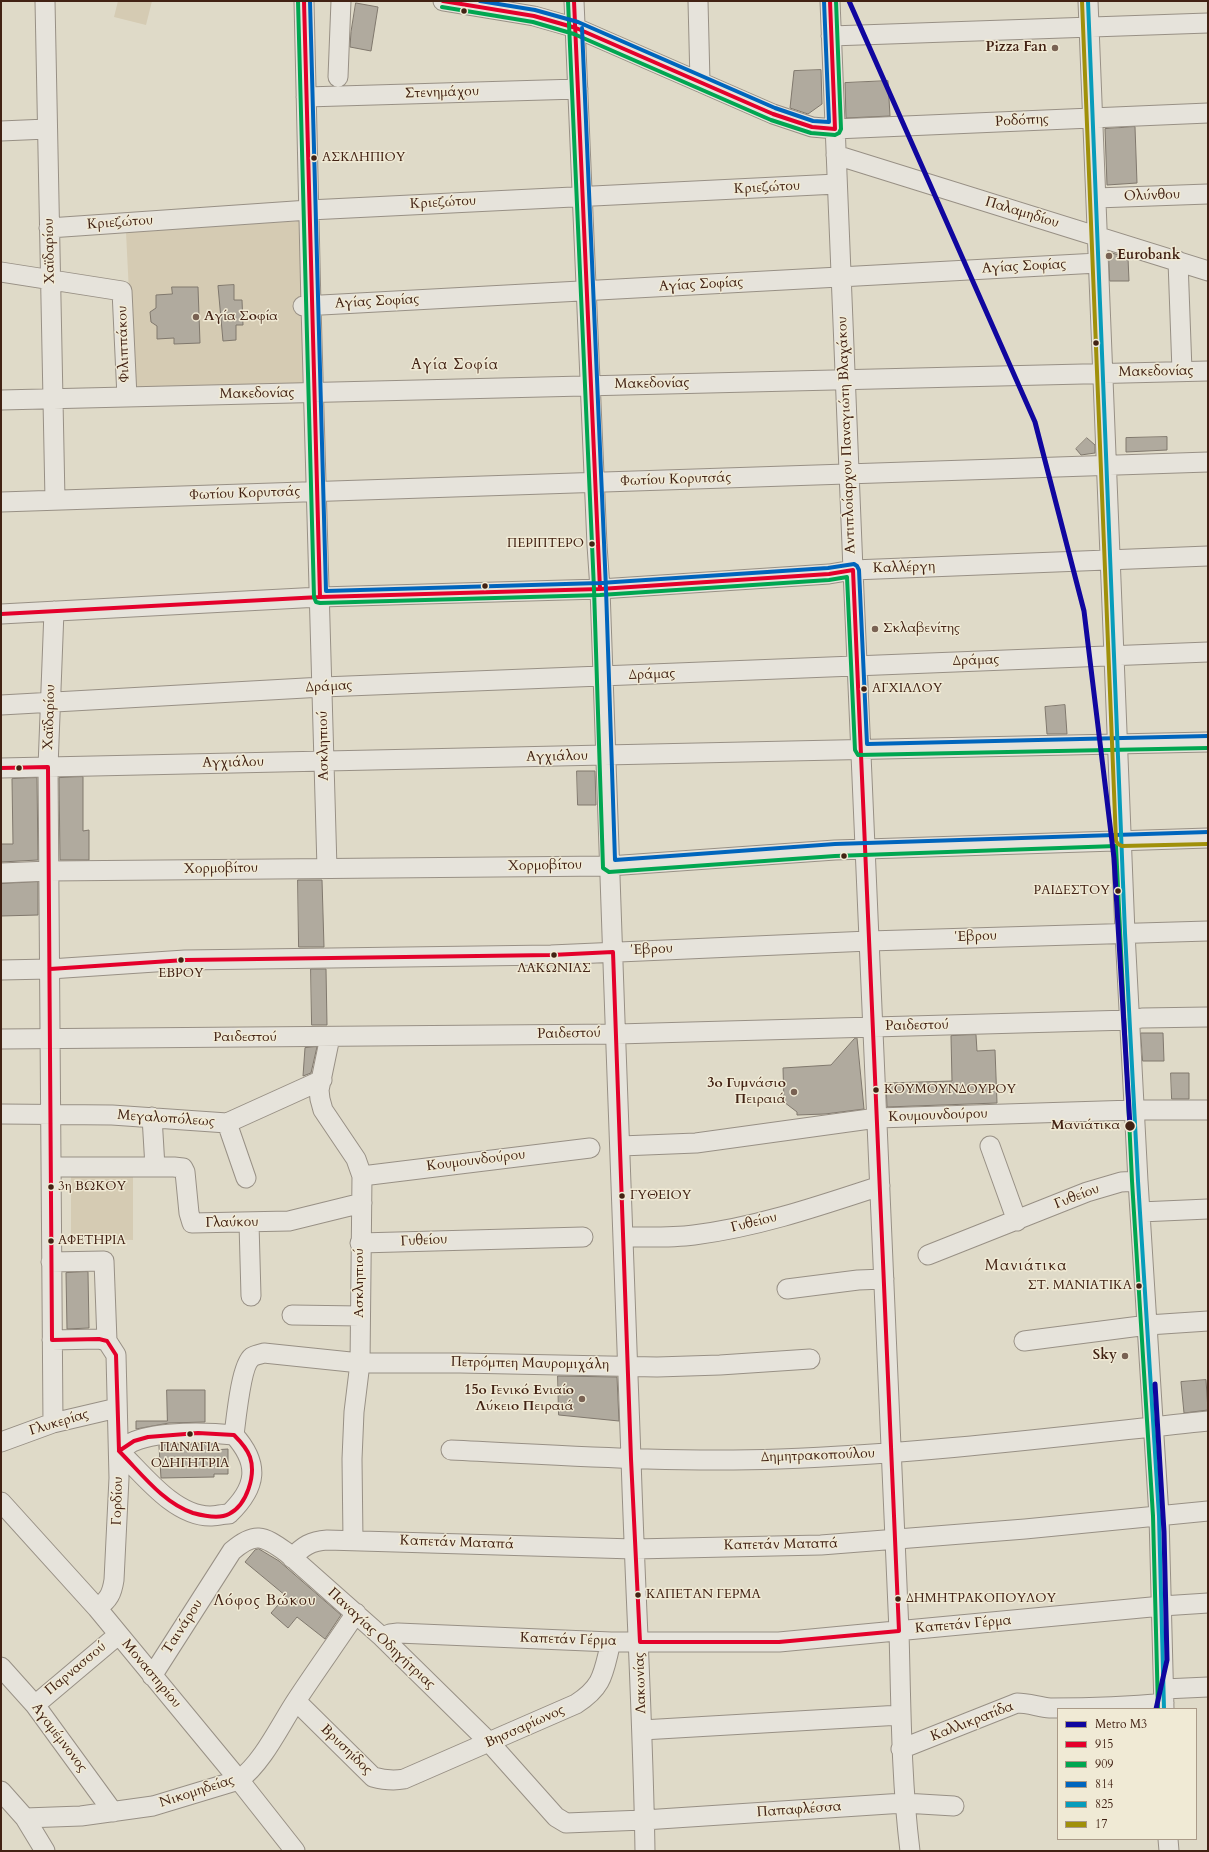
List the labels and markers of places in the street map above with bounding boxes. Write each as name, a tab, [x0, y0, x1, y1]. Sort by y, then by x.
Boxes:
unlabelled marker	[459, 6, 469, 16]
place label: Pizza Fan	[985, 40, 1047, 56]
marker: Pizza Fan	[1050, 43, 1060, 53]
place label: ΑΣΚΛΗΠΙΟΥ	[322, 150, 405, 166]
marker: ΑΣΚΛΗΠΙΟΥ	[309, 153, 319, 163]
place label: Eurobank	[1117, 248, 1181, 264]
marker: Eurobank	[1104, 251, 1114, 261]
place label: Αγία Σοφία	[204, 309, 278, 325]
marker: Αγία Σοφία	[191, 312, 201, 322]
unlabelled marker	[1091, 338, 1101, 348]
place label: ΠΕΡΙΠΤΕΡΟ	[507, 536, 584, 552]
marker: ΠΕΡΙΠΤΕΡΟ	[587, 539, 597, 549]
unlabelled marker	[480, 581, 490, 591]
place label: Σκλαβενίτης	[883, 621, 960, 637]
marker: Σκλαβενίτης	[870, 624, 880, 634]
place label: ΑΓΧΙΑΛΟΥ	[872, 681, 943, 697]
marker: ΑΓΧΙΑΛΟΥ	[859, 684, 869, 694]
unlabelled marker	[14, 763, 24, 773]
unlabelled marker	[839, 851, 849, 861]
place label: ΡΑΙΔΕΣΤΟΥ	[1034, 883, 1110, 899]
marker: ΡΑΙΔΕΣΤΟΥ	[1113, 886, 1123, 896]
marker: ΛΑΚΩΝΙΑΣ	[549, 950, 559, 960]
marker: ΕΒΡΟΥ	[176, 955, 186, 965]
place label: ΛΑΚΩΝΙΑΣ	[517, 961, 591, 977]
place label: ΕΒΡΟΥ	[158, 966, 204, 982]
place label: 3ο Γυμνάσιο Πειραιά	[707, 1076, 786, 1108]
place label: ΚΟΥΜΟΥΝΔΟΥΡΟΥ	[884, 1082, 1016, 1098]
marker: ΚΟΥΜΟΥΝΔΟΥΡΟΥ	[871, 1085, 881, 1095]
marker: 3ο Γυμνάσιο Πειραιά	[789, 1087, 799, 1097]
place label: Μανιάτικα	[1051, 1118, 1120, 1134]
marker: Μανιάτικα	[1123, 1119, 1137, 1133]
place label: 3η ΒΩΚΟΥ	[58, 1179, 126, 1195]
marker: 3η ΒΩΚΟΥ	[46, 1182, 56, 1192]
place label: ΓΥΘΕΙΟΥ	[630, 1188, 691, 1204]
marker: ΓΥΘΕΙΟΥ	[617, 1191, 627, 1201]
place label: ΑΦΕΤΗΡΙΑ	[58, 1233, 126, 1249]
marker: ΑΦΕΤΗΡΙΑ	[46, 1236, 56, 1246]
place label: ΣΤ. ΜΑΝΙΑΤΙΚΑ	[1028, 1278, 1132, 1294]
marker: ΣΤ. ΜΑΝΙΑΤΙΚΑ	[1134, 1281, 1144, 1291]
place label: Sky	[1093, 1348, 1117, 1364]
marker: Sky	[1120, 1351, 1130, 1361]
place label: 15ο Γενικό Ενιαίο Λύκειο Πειραιά	[464, 1383, 574, 1416]
marker: 15ο Γενικό Ενιαίο Λύκειο Πειραιά	[577, 1394, 587, 1404]
marker: ΠΑΝΑΓΙΑ ΟΔΗΓΗΤΡΙΑ	[185, 1429, 195, 1439]
place label: ΠΑΝΑΓΙΑ ΟΔΗΓΗΤΡΙΑ	[151, 1440, 229, 1471]
place label: ΚΑΠΕΤΑΝ ΓΕΡΜΑ	[646, 1587, 761, 1603]
marker: ΚΑΠΕΤΑΝ ΓΕΡΜΑ	[633, 1590, 643, 1600]
place label: ΔΗΜΗΤΡΑΚΟΠΟΥΛΟΥ	[906, 1591, 1056, 1607]
marker: ΔΗΜΗΤΡΑΚΟΠΟΥΛΟΥ	[893, 1594, 903, 1604]

